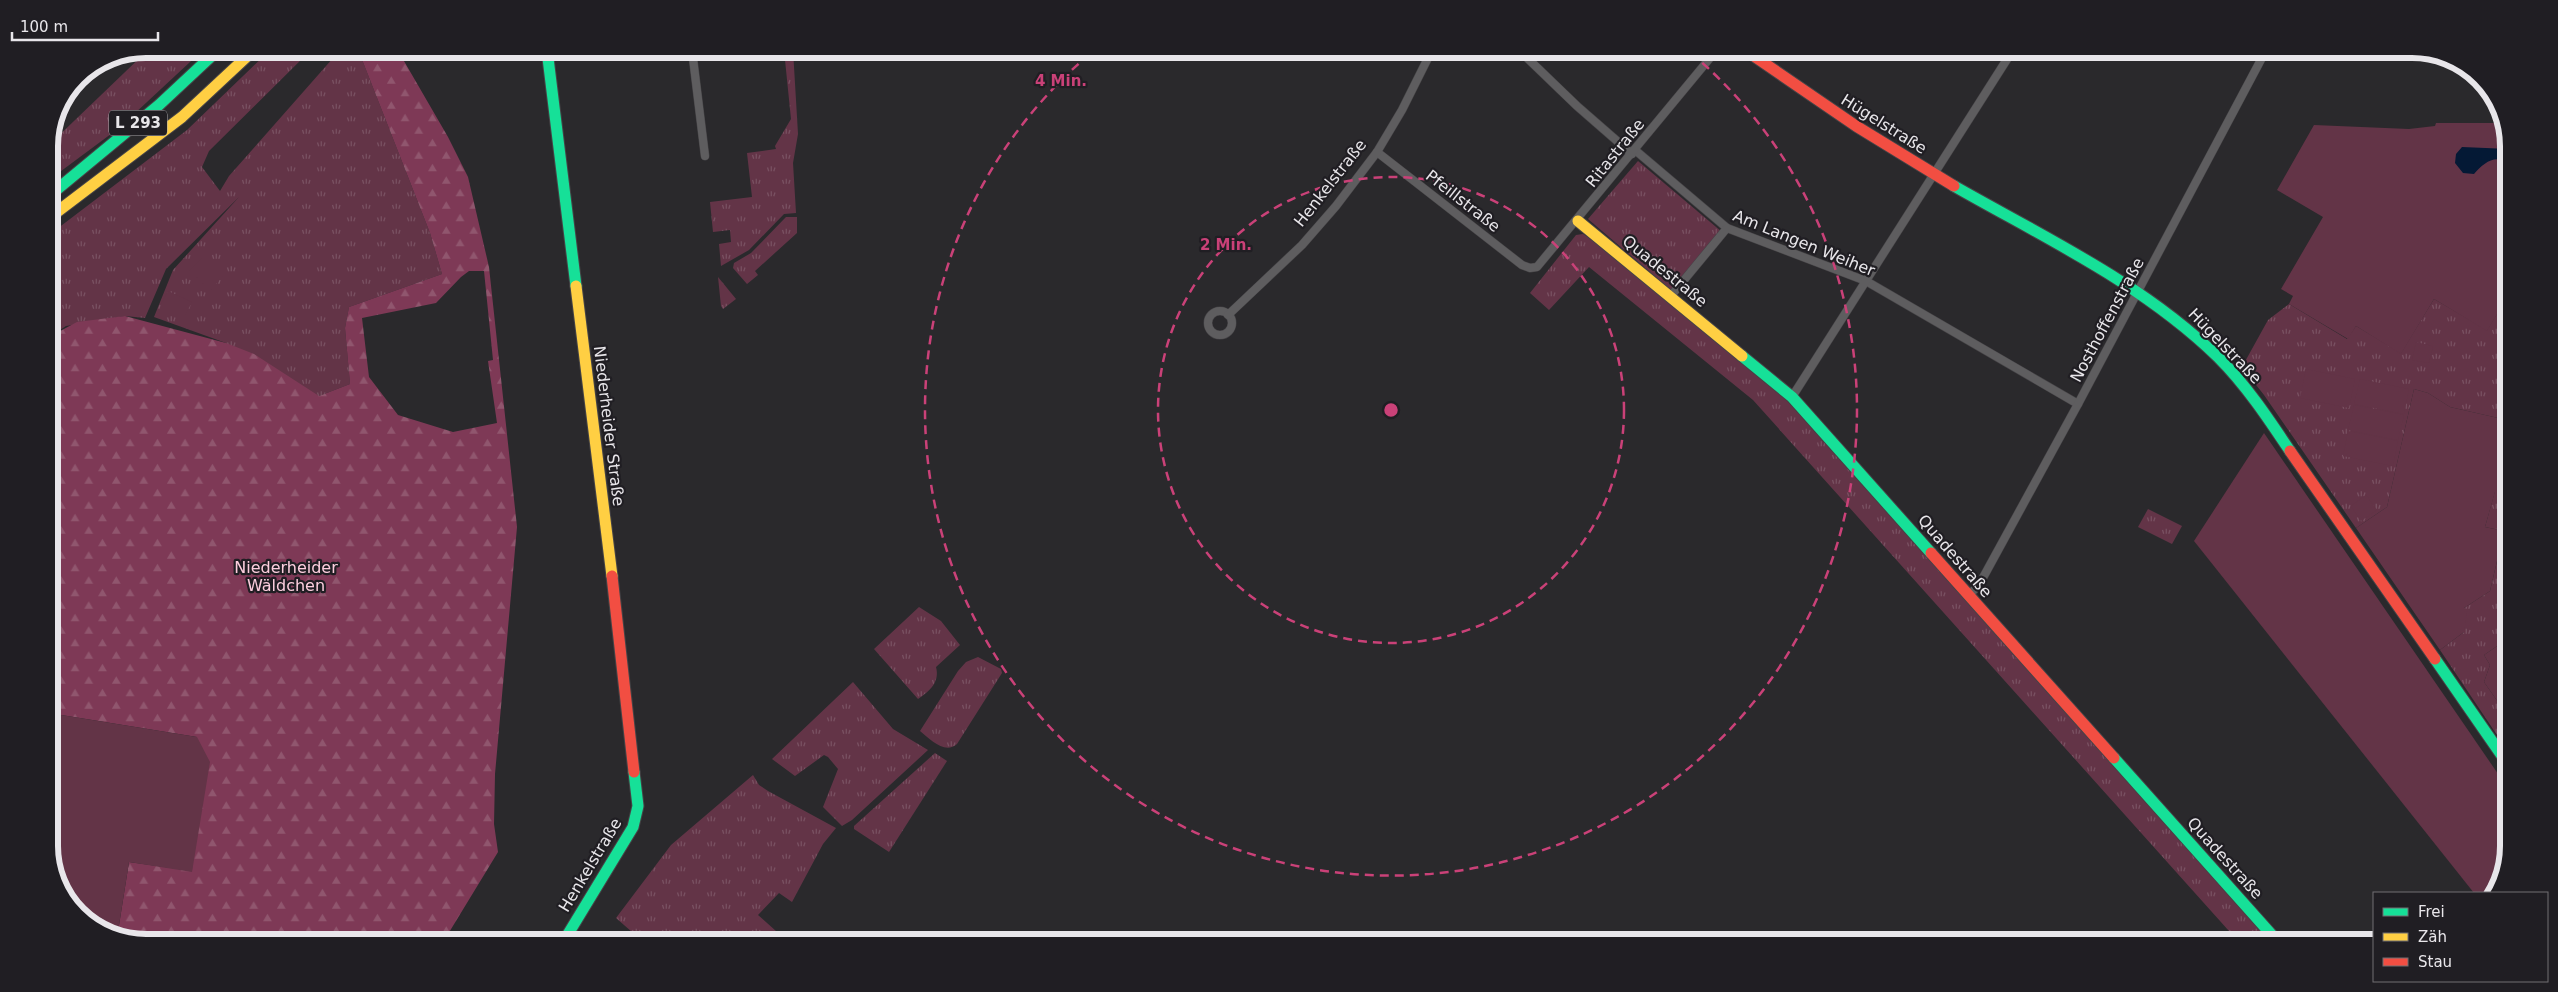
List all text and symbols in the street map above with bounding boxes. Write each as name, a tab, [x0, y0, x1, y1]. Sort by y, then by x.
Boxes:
scale bar	[12, 10, 159, 42]
text: 100 m	[20, 18, 68, 36]
text: 4 Min.	[1035, 72, 1087, 90]
street label: Hügelstraße	[1838, 90, 1930, 158]
road number: L 293	[109, 110, 167, 136]
street label: Ritastraße	[1582, 115, 1648, 191]
street label: Henkelstraße	[1290, 135, 1370, 231]
street label: Pfeillstraße	[1422, 166, 1504, 236]
street label: Am Langen Weiher	[1730, 206, 1878, 280]
street label: Quadestraße	[1619, 231, 1711, 311]
text: 2 Min.	[1200, 236, 1252, 254]
street label: Nosthoffenstraße	[2066, 255, 2148, 385]
street label: Hügelstraße	[2184, 304, 2266, 388]
street label: Niederheider Straße	[590, 345, 628, 507]
centre of rings	[1382, 401, 1400, 419]
street label: Quadestraße	[1914, 511, 1996, 601]
park label: Niederheider Wäldchen	[234, 558, 338, 595]
street label: Quadestraße	[2183, 813, 2267, 903]
street label: Henkelstraße	[555, 815, 625, 915]
legend	[2373, 892, 2548, 982]
text: Frei	[2418, 903, 2445, 921]
text: Zäh	[2418, 928, 2447, 946]
text: Stau	[2418, 953, 2452, 971]

